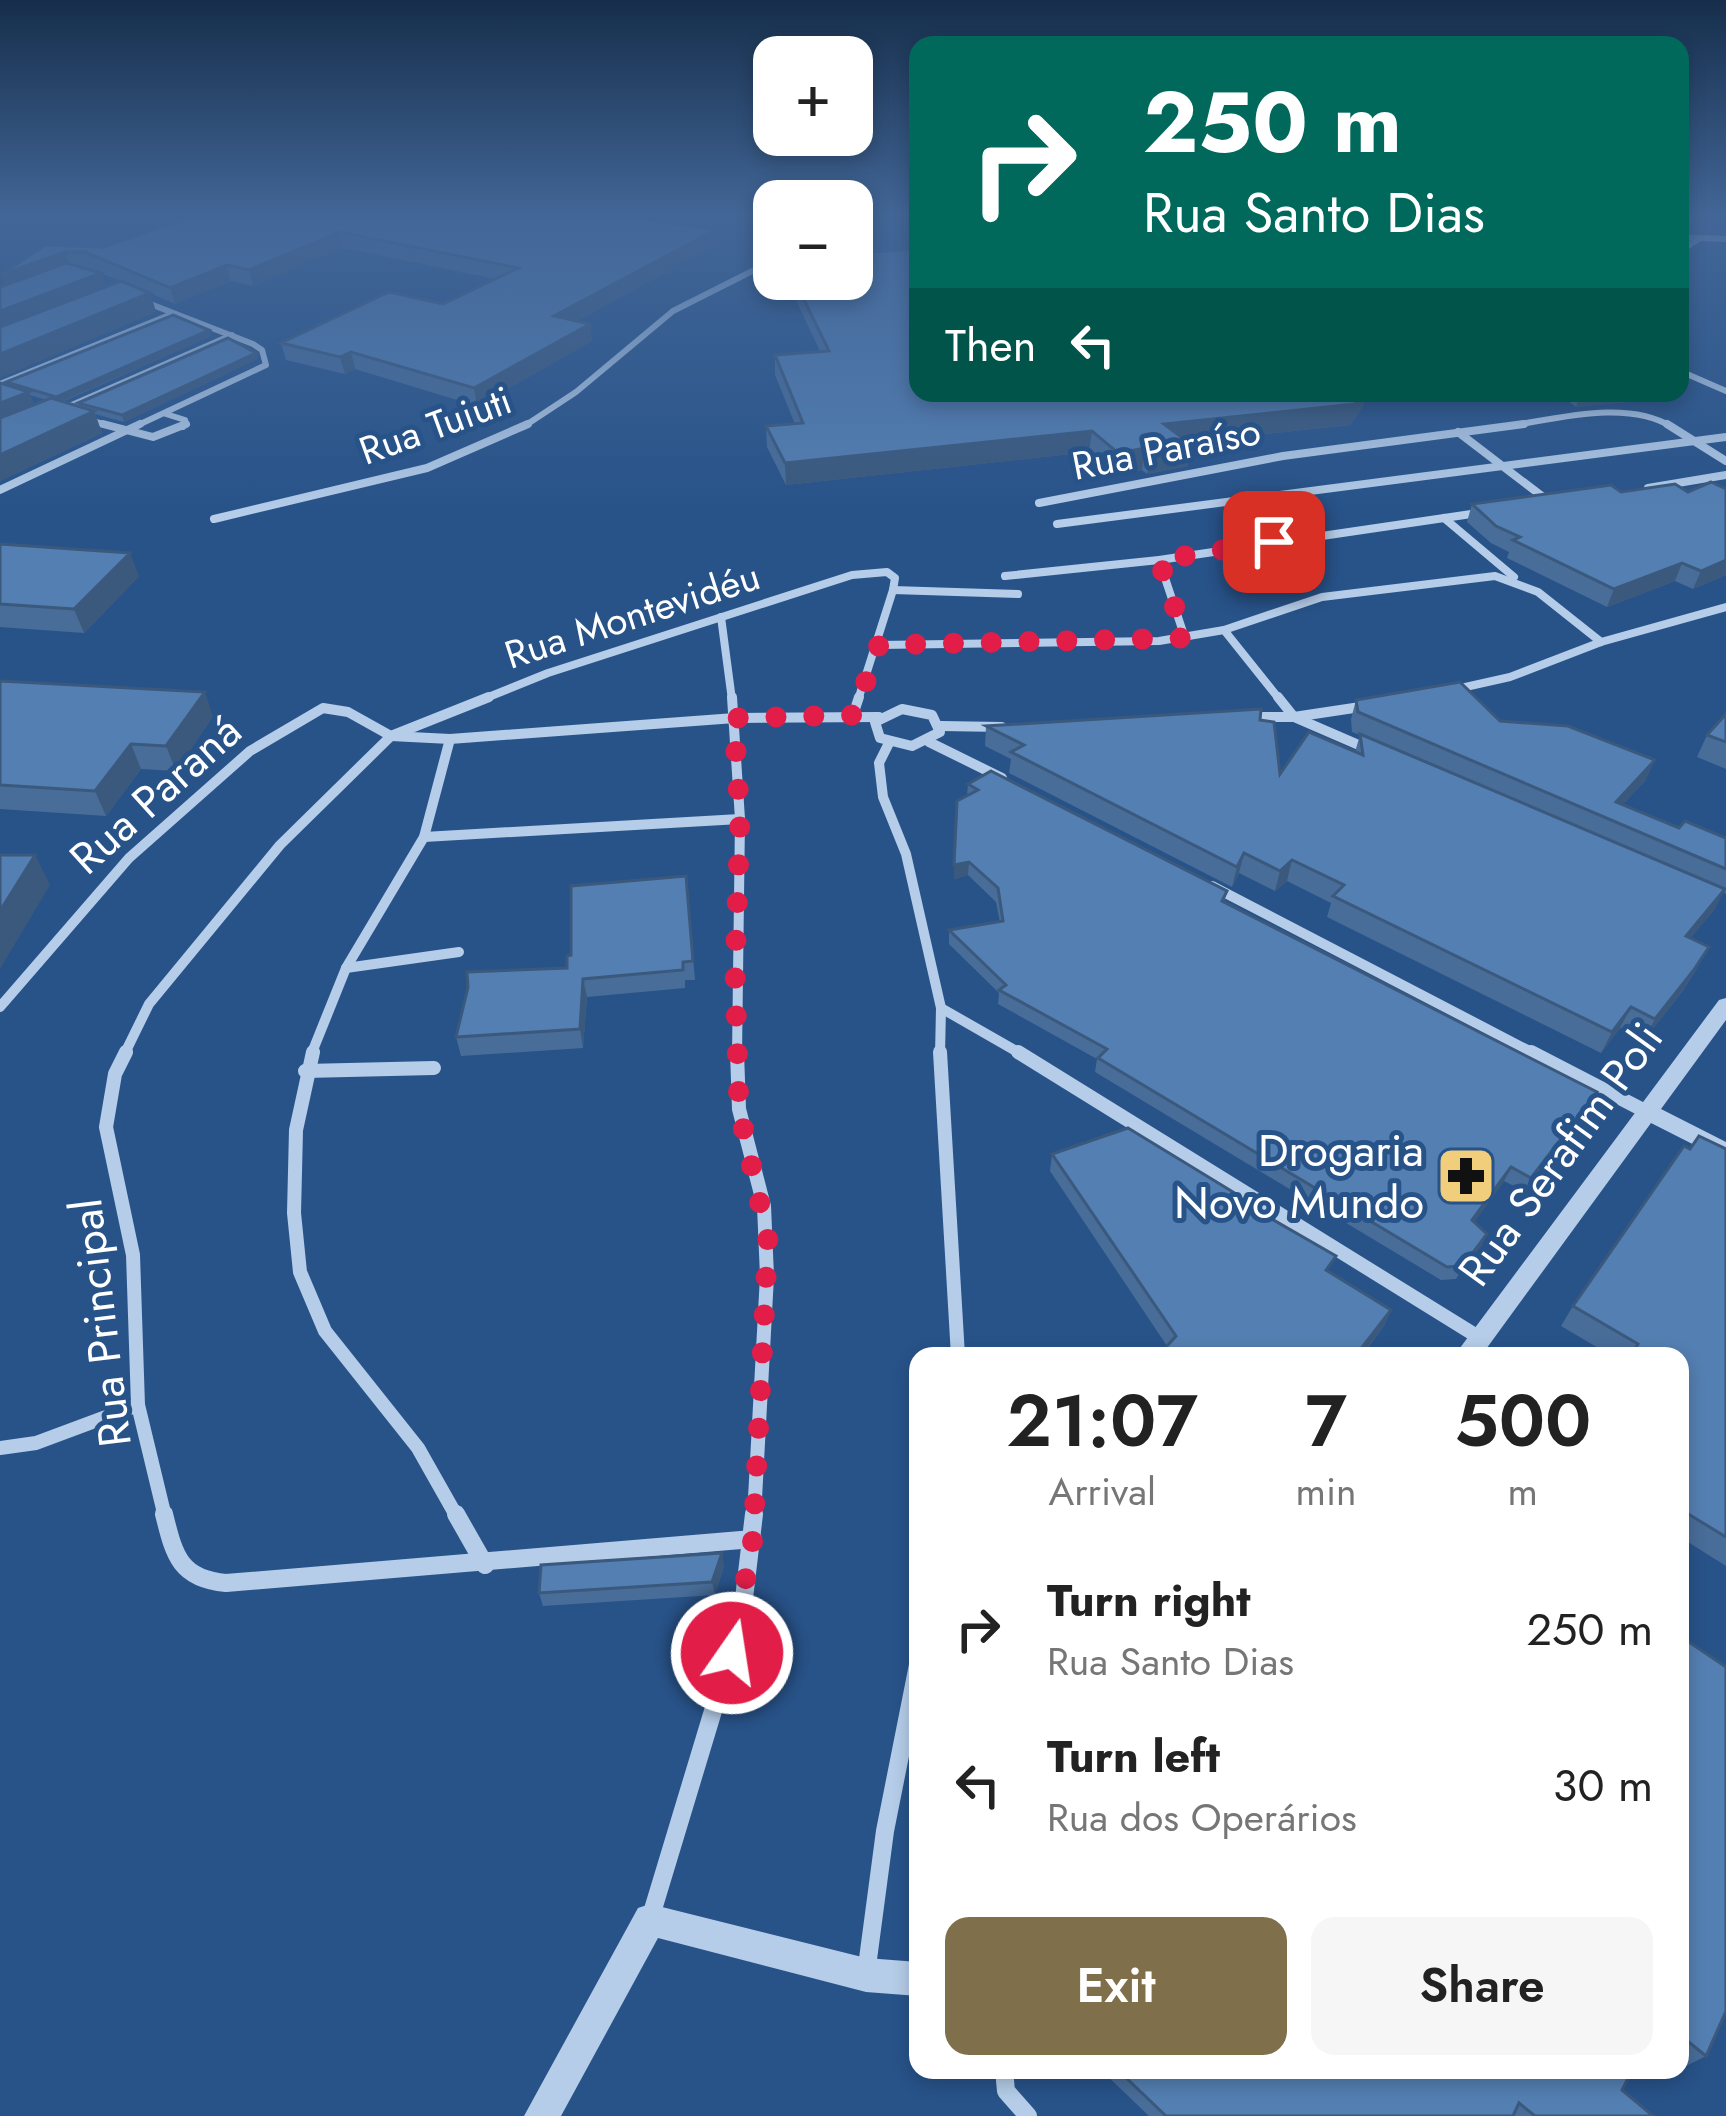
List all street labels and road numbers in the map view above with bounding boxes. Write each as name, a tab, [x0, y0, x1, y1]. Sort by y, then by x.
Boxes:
street label: Rua Tuiuti	[351, 372, 519, 479]
street label: Rua Paraíso	[1067, 402, 1265, 495]
street label: Rua Montevidéu	[497, 547, 767, 684]
street label: Rua Paraná	[55, 699, 256, 889]
street label: Rua Serafim Poli	[1442, 1009, 1678, 1300]
street label: Rua Principal	[53, 1195, 148, 1451]

